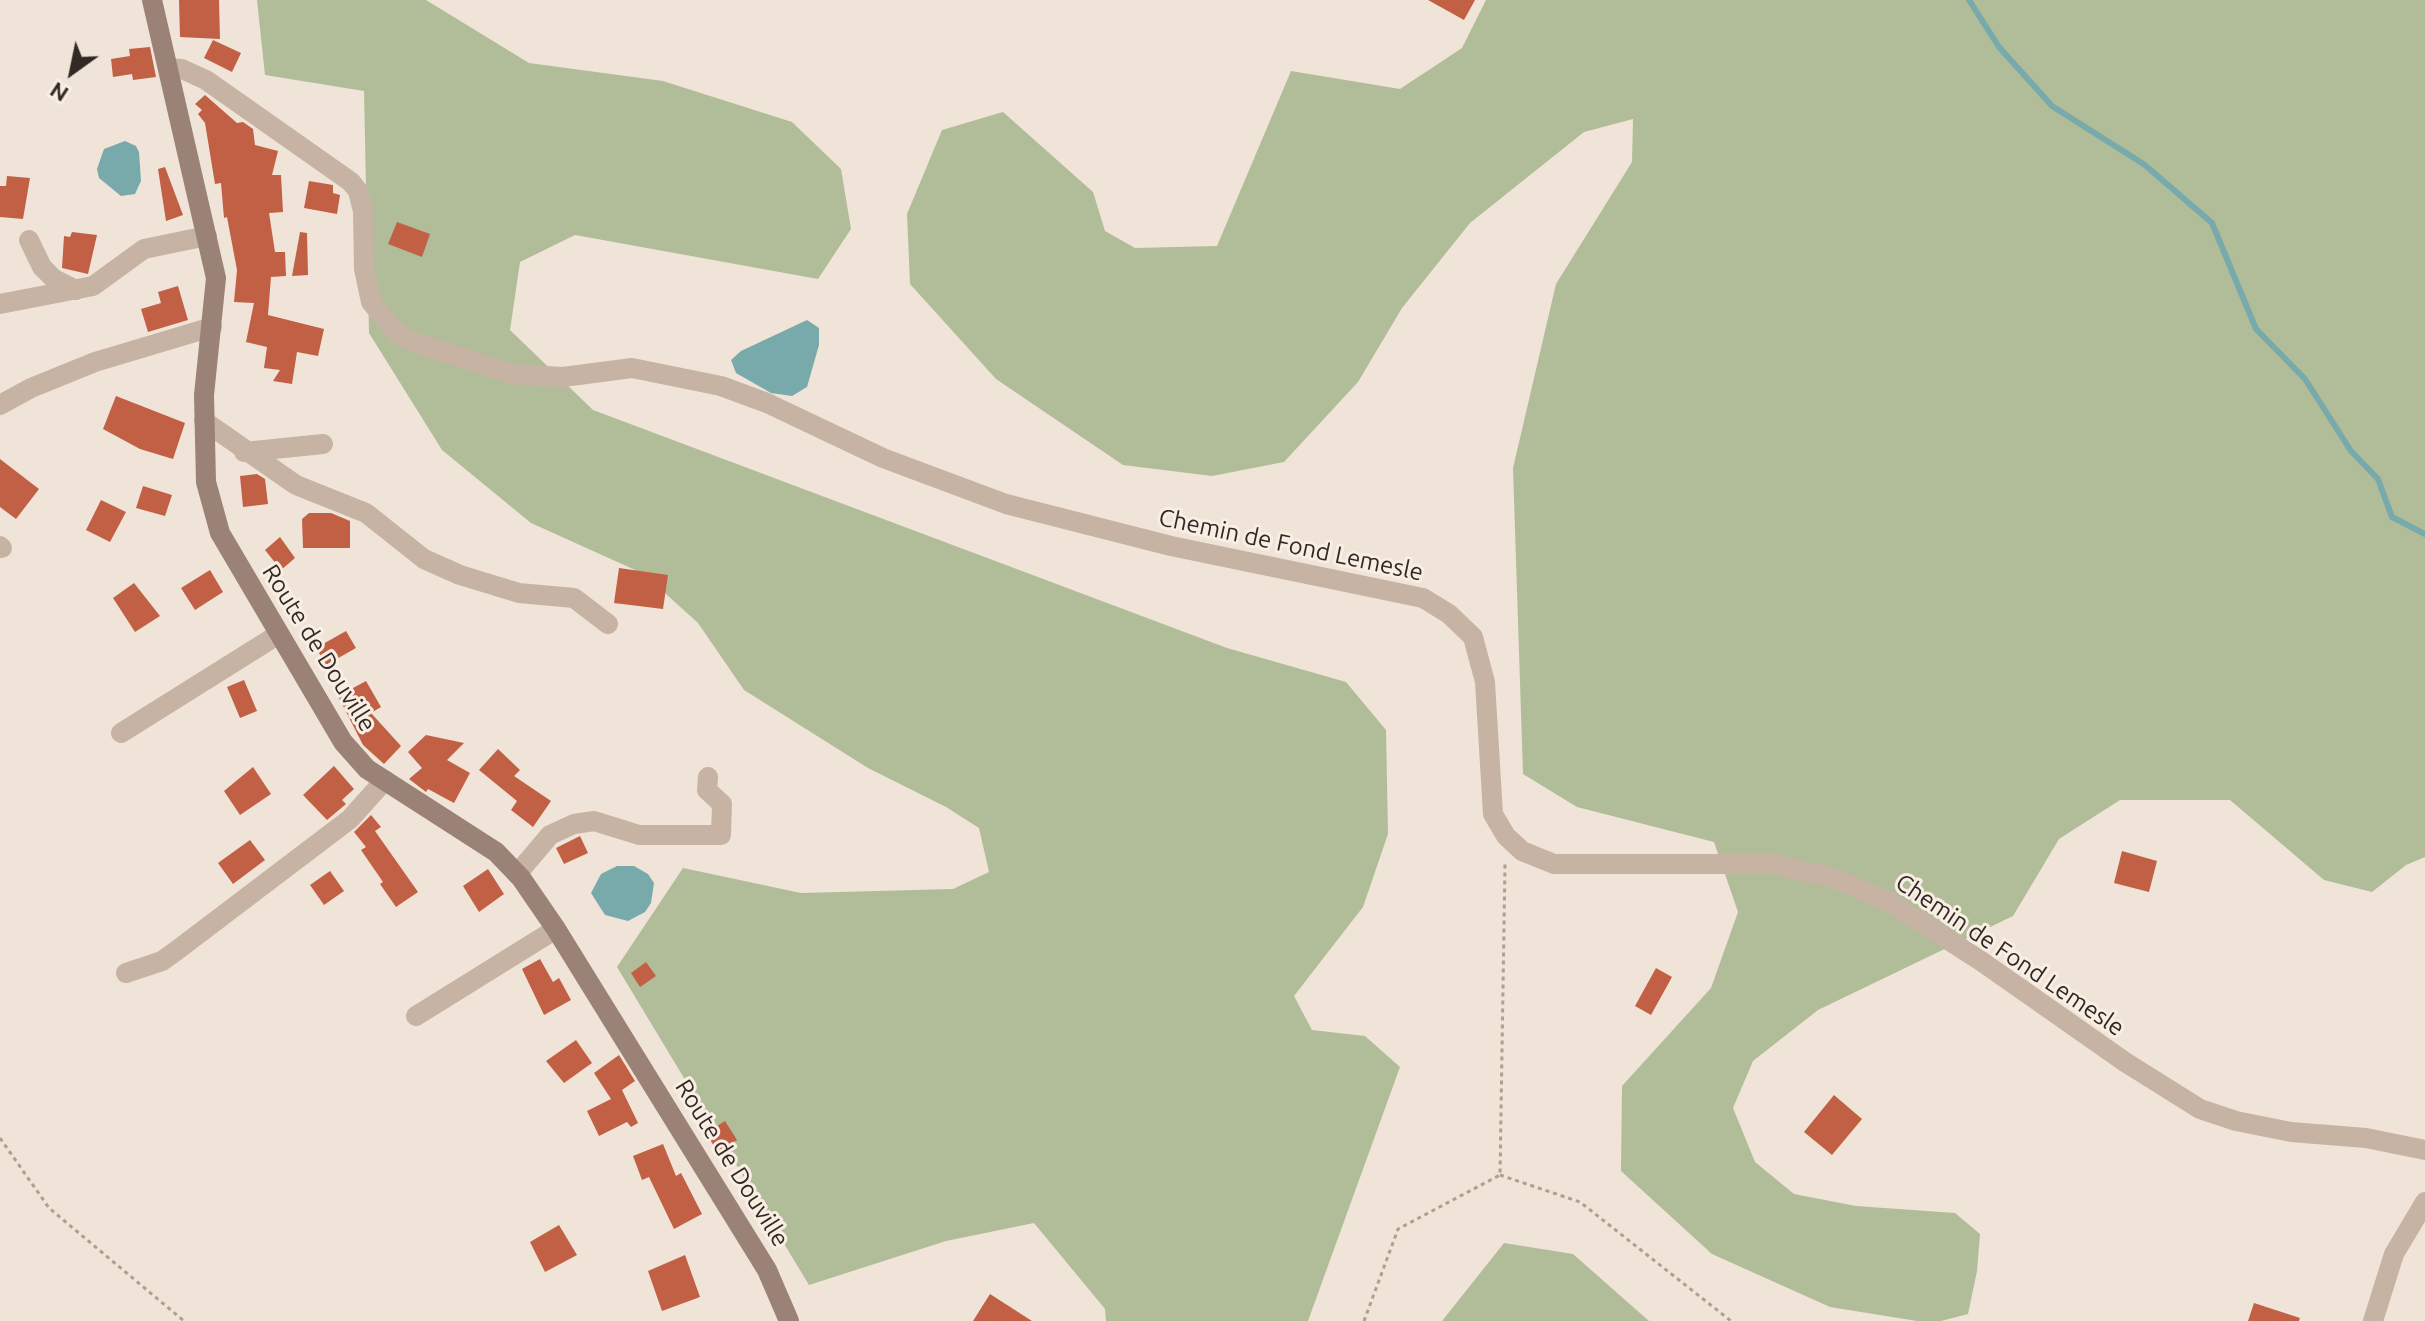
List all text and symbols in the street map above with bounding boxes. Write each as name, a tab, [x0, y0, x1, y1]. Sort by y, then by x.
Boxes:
north arrow	[32, 32, 112, 112]
text: N	[45, 78, 72, 108]
street label: Chemin de Fond Lemesle	[1156, 503, 1426, 587]
street label: Route de Douville	[256, 559, 382, 737]
street label: Chemin de Fond Lemesle	[1890, 868, 2130, 1042]
street label: Route de Douville	[669, 1074, 795, 1252]

